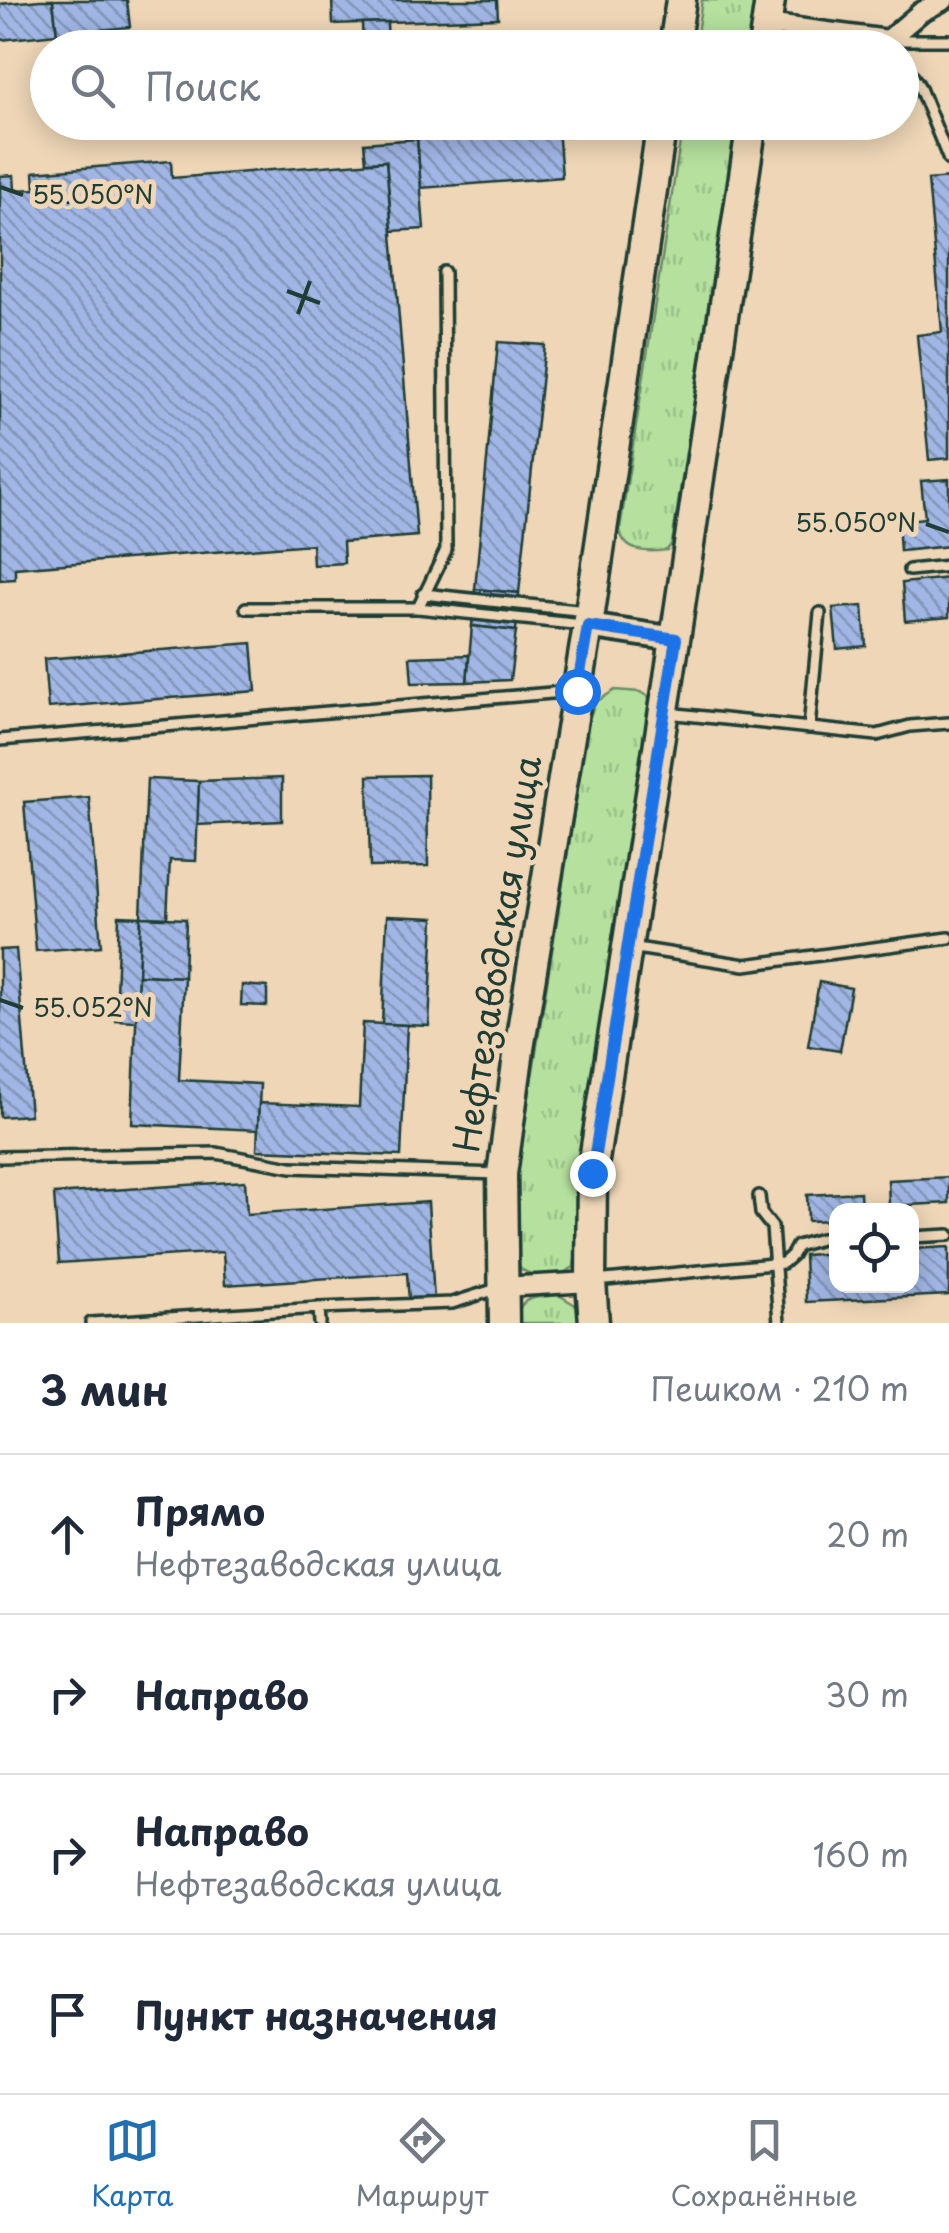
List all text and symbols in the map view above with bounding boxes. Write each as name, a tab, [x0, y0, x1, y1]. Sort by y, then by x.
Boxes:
search box	[30, 30, 919, 140]
text: Поиск	[145, 57, 260, 114]
icon: search	[65, 58, 120, 113]
text: 55.050°N	[32, 175, 154, 213]
text: 55.050°N	[795, 503, 917, 541]
route start	[555, 669, 601, 715]
street label: Нефтезаводская улица	[438, 752, 553, 1156]
text: 55.052°N	[33, 988, 153, 1026]
route end	[570, 1151, 616, 1197]
map controls	[829, 1203, 919, 1293]
button: locate	[829, 1203, 919, 1293]
text: 3 мин	[40, 1357, 169, 1420]
text: Пешком · 210 m	[651, 1364, 909, 1412]
text: Прямо	[135, 1482, 265, 1539]
icon: ahead	[40, 1507, 95, 1562]
text: 20 m	[827, 1510, 909, 1558]
text: Нефтезаводская улица	[135, 1539, 501, 1587]
text: Направо	[135, 1666, 309, 1723]
icon: right	[40, 1667, 95, 1722]
text: 30 m	[825, 1670, 909, 1718]
text: Направо	[135, 1802, 309, 1859]
icon: right	[40, 1827, 95, 1882]
text: 160 m	[813, 1830, 909, 1878]
text: Нефтезаводская улица	[135, 1859, 501, 1907]
text: Пункт назначения	[135, 1986, 498, 2043]
icon: arrive	[40, 1987, 95, 2042]
tab: Карта	[91, 2113, 173, 2216]
tab: Маршрут	[356, 2113, 488, 2216]
tab: Сохранённые	[671, 2113, 858, 2216]

